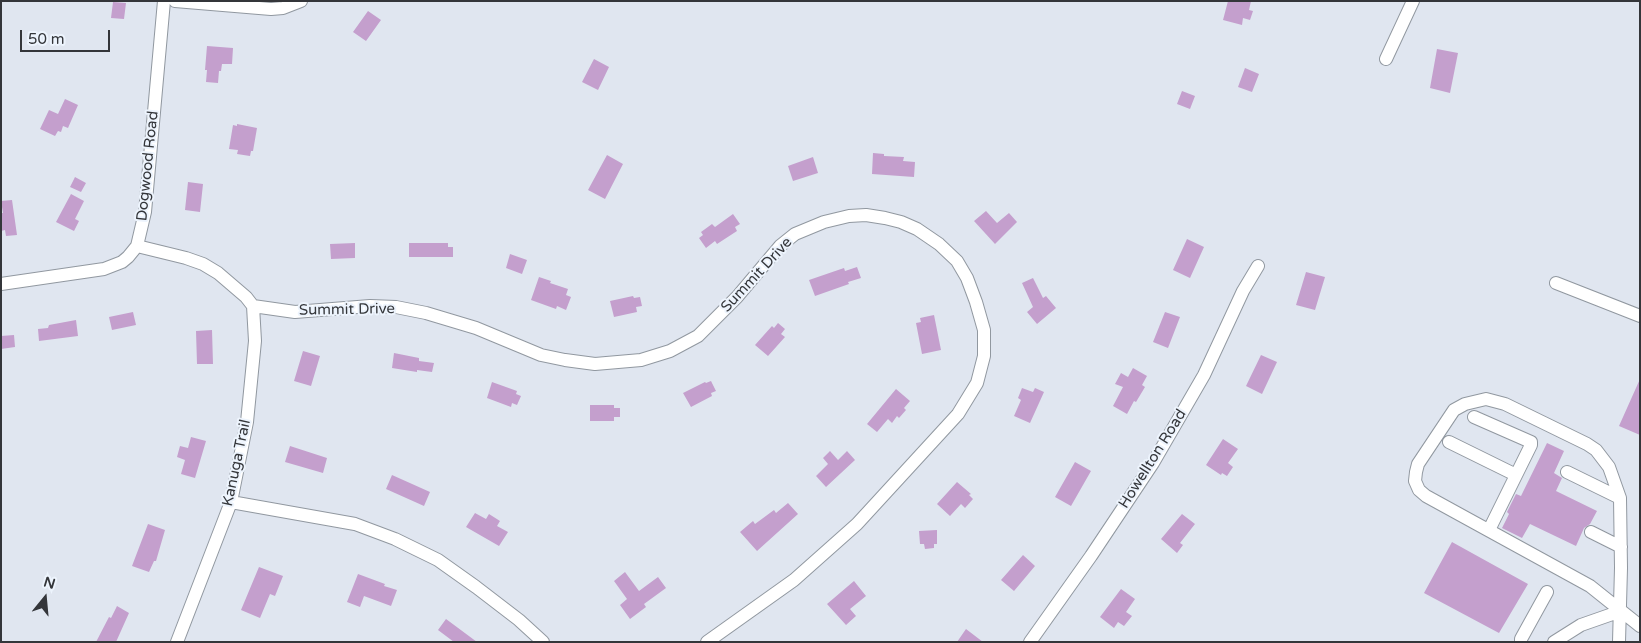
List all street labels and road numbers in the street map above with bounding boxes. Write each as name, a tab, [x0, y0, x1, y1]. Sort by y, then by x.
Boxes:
street label: Dogwood Road	[133, 110, 163, 222]
street label: Summit Drive	[718, 234, 796, 316]
street label: Summit Drive	[299, 300, 395, 320]
street label: Howellton Road	[1115, 406, 1191, 512]
street label: Kanuga Trail	[219, 418, 255, 508]

